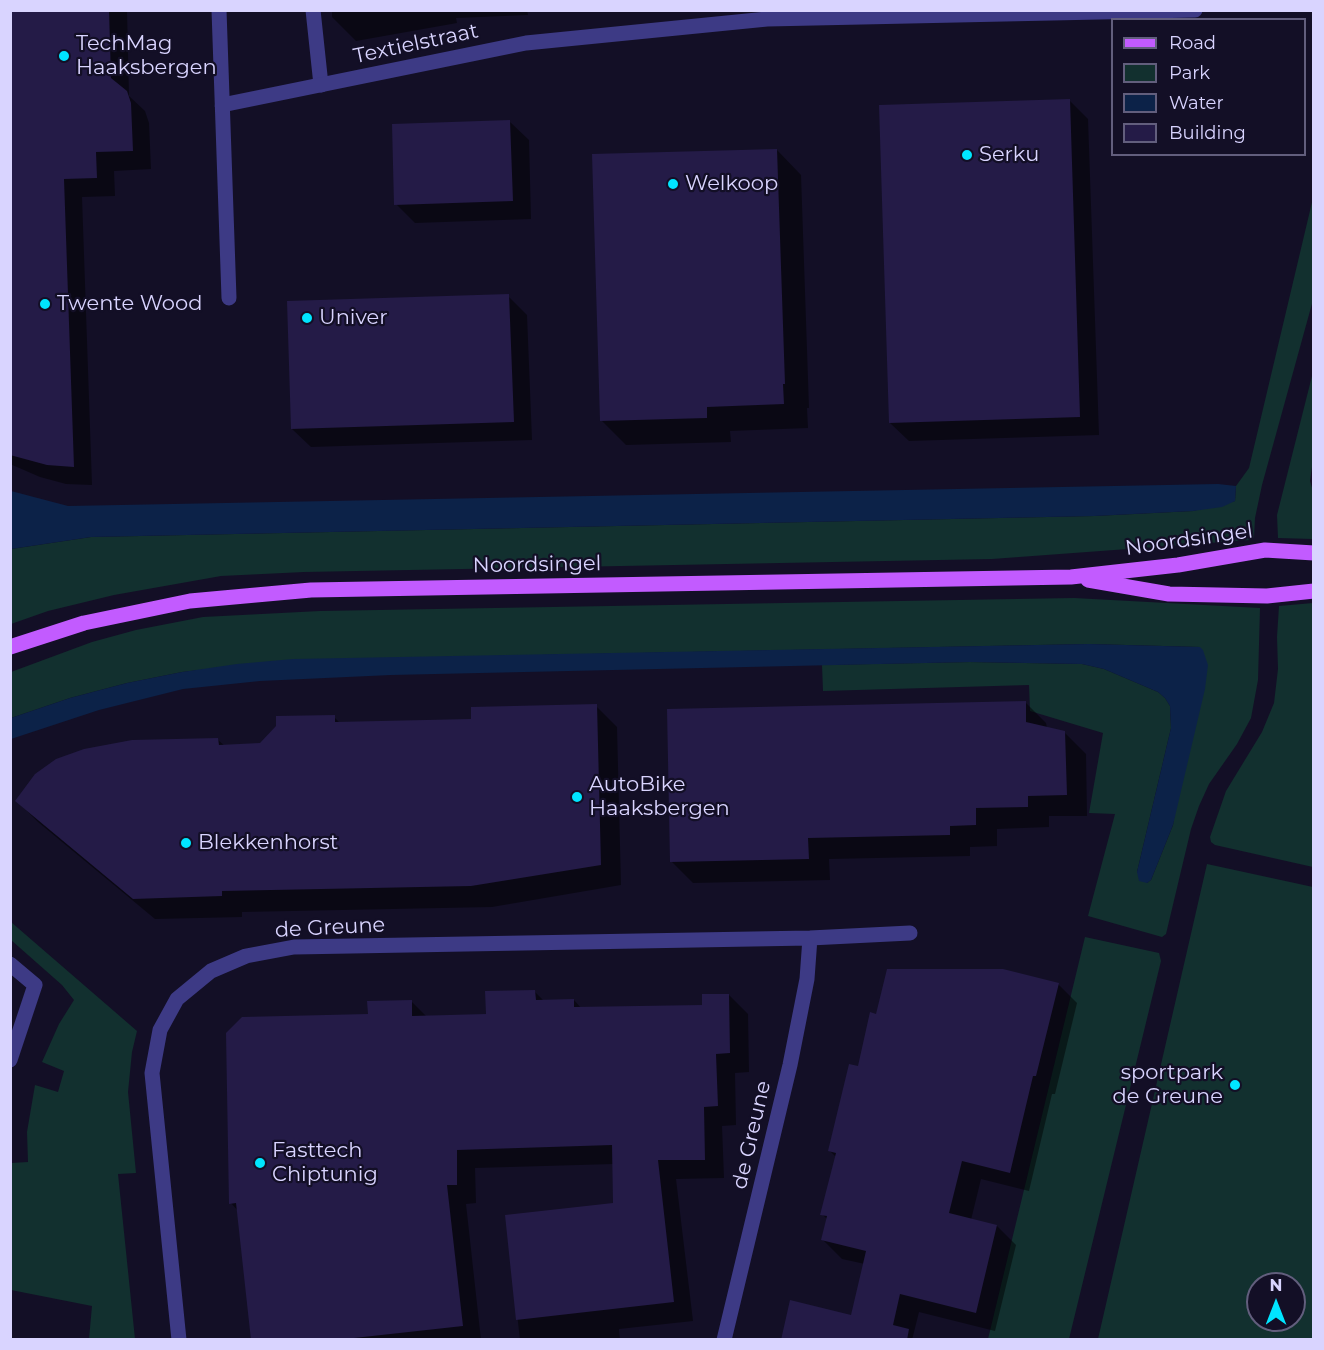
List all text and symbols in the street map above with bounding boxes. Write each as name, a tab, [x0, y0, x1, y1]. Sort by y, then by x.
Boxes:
legend	[1111, 18, 1306, 156]
street label: Textielstraat	[351, 19, 481, 69]
place label: TechMag Haaksbergen	[76, 31, 217, 81]
text: Road	[1169, 32, 1216, 54]
marker: TechMag Haaksbergen	[57, 49, 71, 63]
text: Park	[1169, 62, 1210, 84]
text: Water	[1169, 92, 1224, 114]
text: Building	[1169, 122, 1246, 144]
place label: Serku	[979, 142, 1039, 168]
marker: Serku	[960, 148, 974, 162]
place label: Welkoop	[685, 171, 778, 197]
marker: Welkoop	[666, 177, 680, 191]
place label: Twente Wood	[57, 291, 202, 317]
marker: Twente Wood	[38, 297, 52, 311]
place label: Univer	[319, 305, 388, 331]
marker: Univer	[300, 311, 314, 325]
street label: Noordsingel	[1124, 519, 1254, 561]
street label: Noordsingel	[472, 551, 602, 579]
place label: AutoBike Haaksbergen	[589, 772, 730, 822]
marker: AutoBike Haaksbergen	[570, 790, 584, 804]
place label: Blekkenhorst	[198, 830, 338, 856]
marker: Blekkenhorst	[179, 836, 193, 850]
street label: de Greune	[274, 913, 386, 943]
place label: sportpark de Greune	[1113, 1060, 1223, 1110]
street label: de Greune	[727, 1078, 777, 1192]
marker: sportpark de Greune	[1228, 1078, 1242, 1092]
place label: Fasttech Chiptunig	[272, 1138, 378, 1188]
marker: Fasttech Chiptunig	[253, 1156, 267, 1170]
north arrow	[1246, 1272, 1306, 1332]
text: N	[1270, 1276, 1282, 1295]

